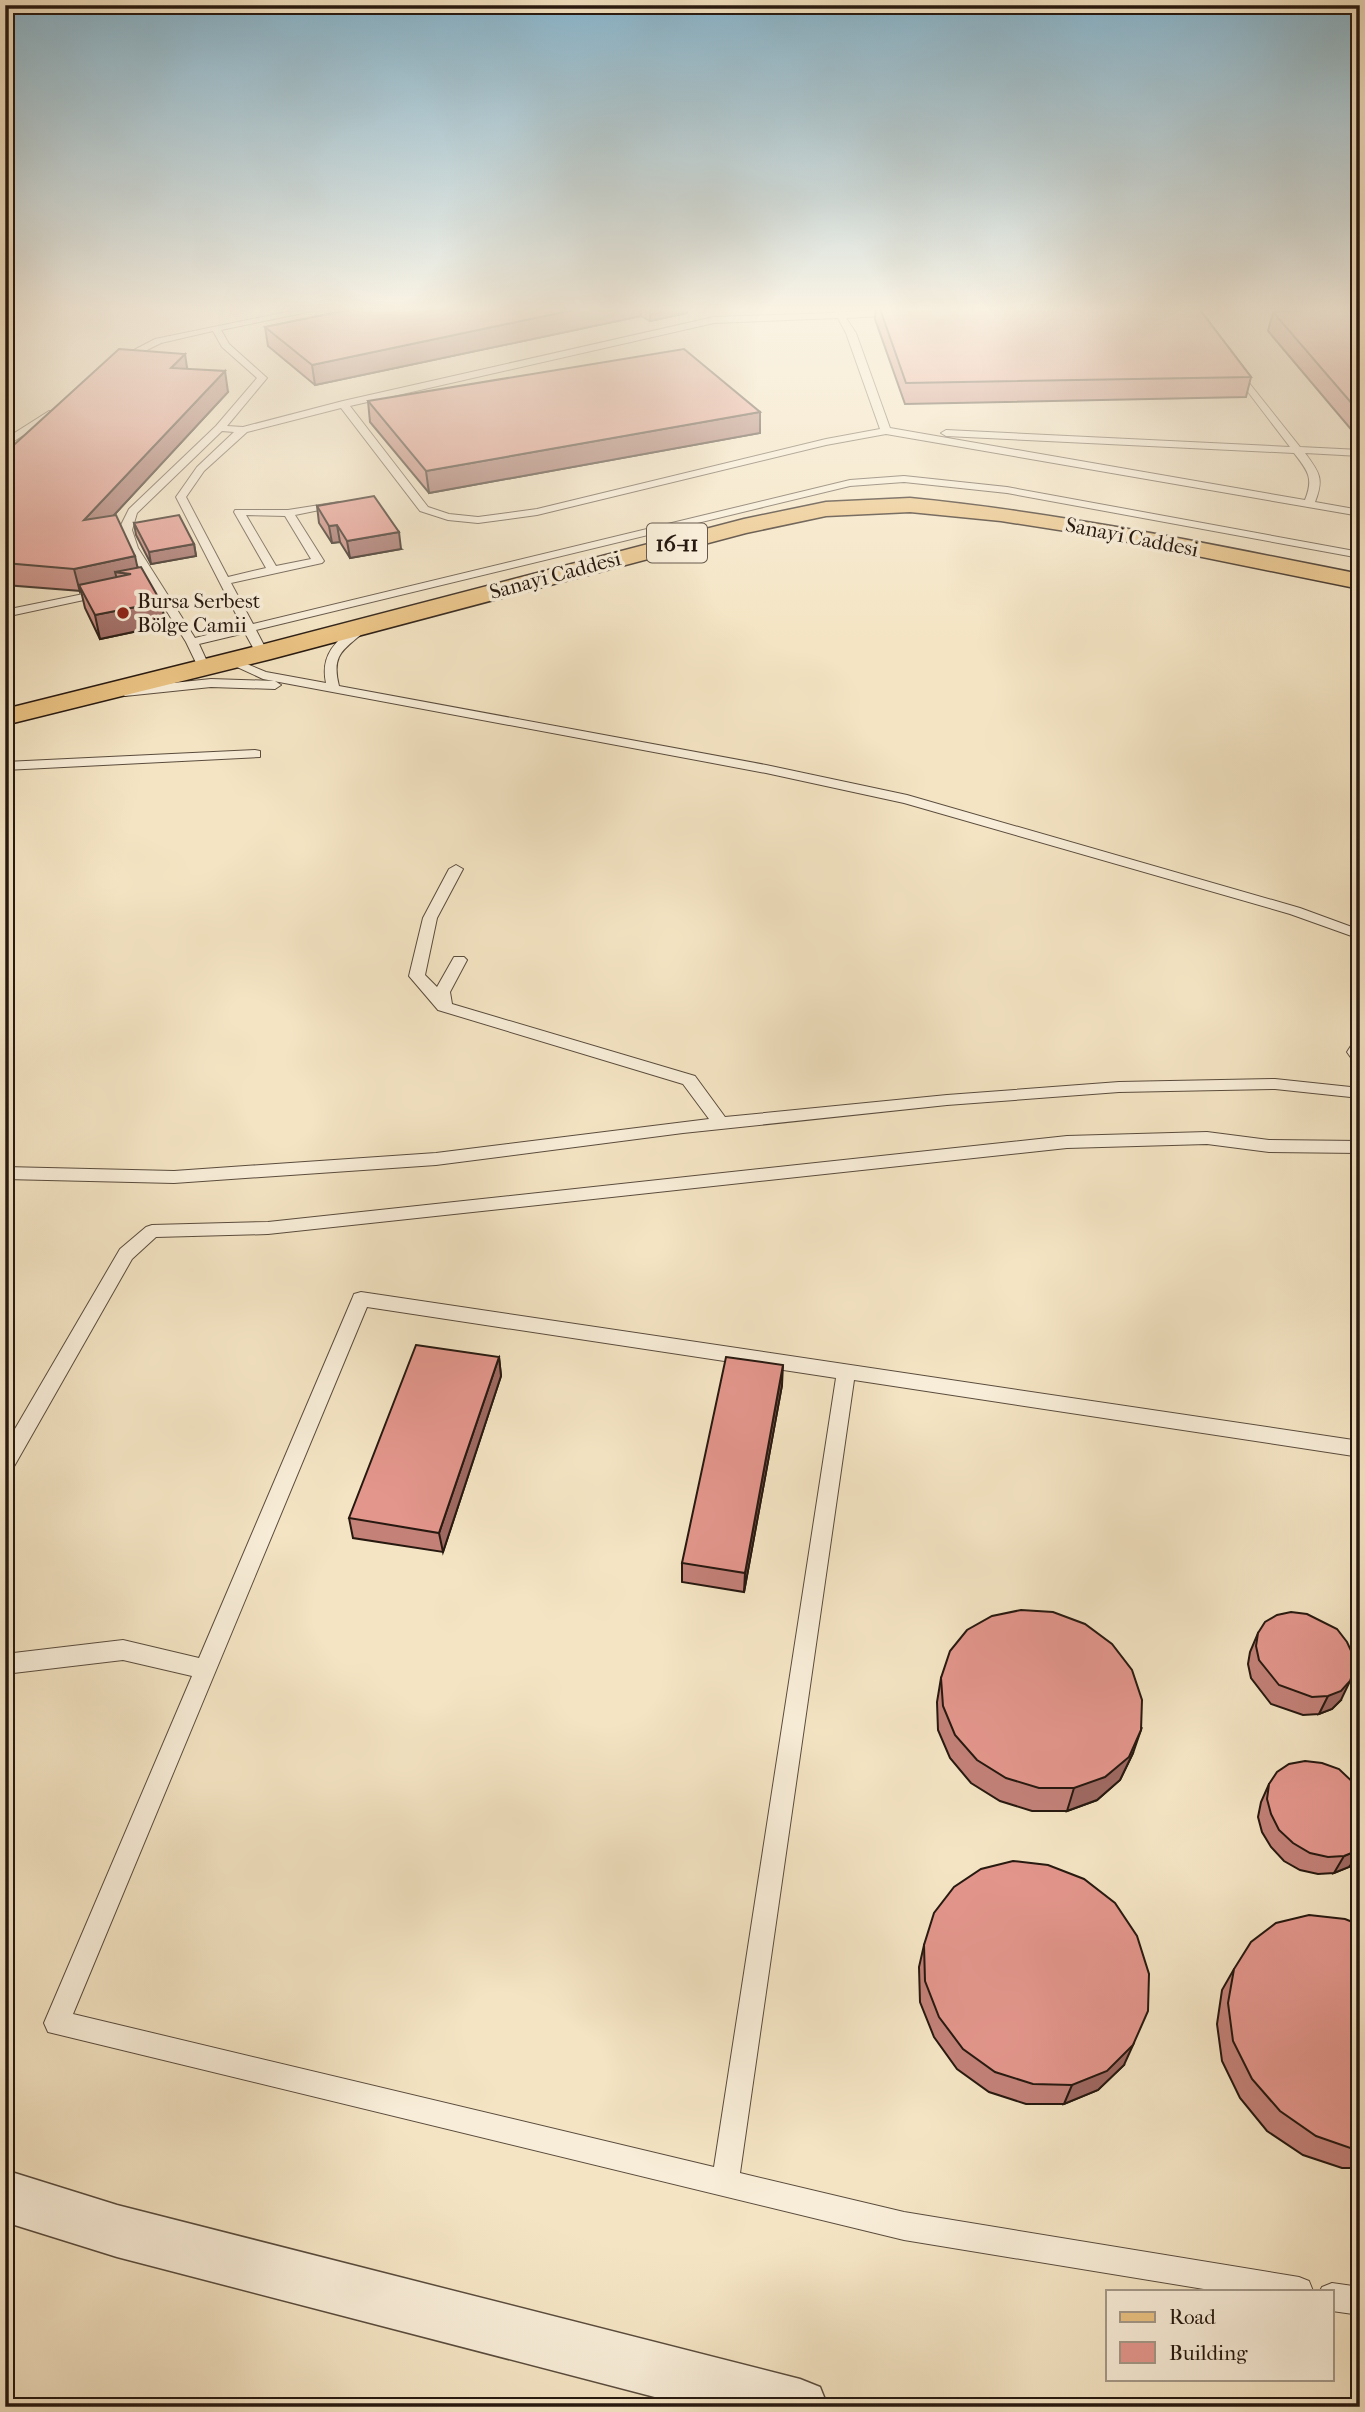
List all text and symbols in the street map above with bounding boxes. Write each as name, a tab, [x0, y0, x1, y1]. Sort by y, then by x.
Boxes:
street label: Sanayi Caddesi	[1063, 512, 1201, 562]
road number: 16-11	[647, 524, 707, 562]
street label: Sanayi Caddesi	[487, 546, 623, 604]
place label: Bursa Serbest Bölge Camii	[137, 589, 261, 637]
marker: Bursa Serbest Bölge Camii	[115, 605, 131, 621]
legend	[1106, 2290, 1334, 2380]
text: Road	[1169, 2305, 1216, 2329]
text: Building	[1169, 2341, 1248, 2365]

